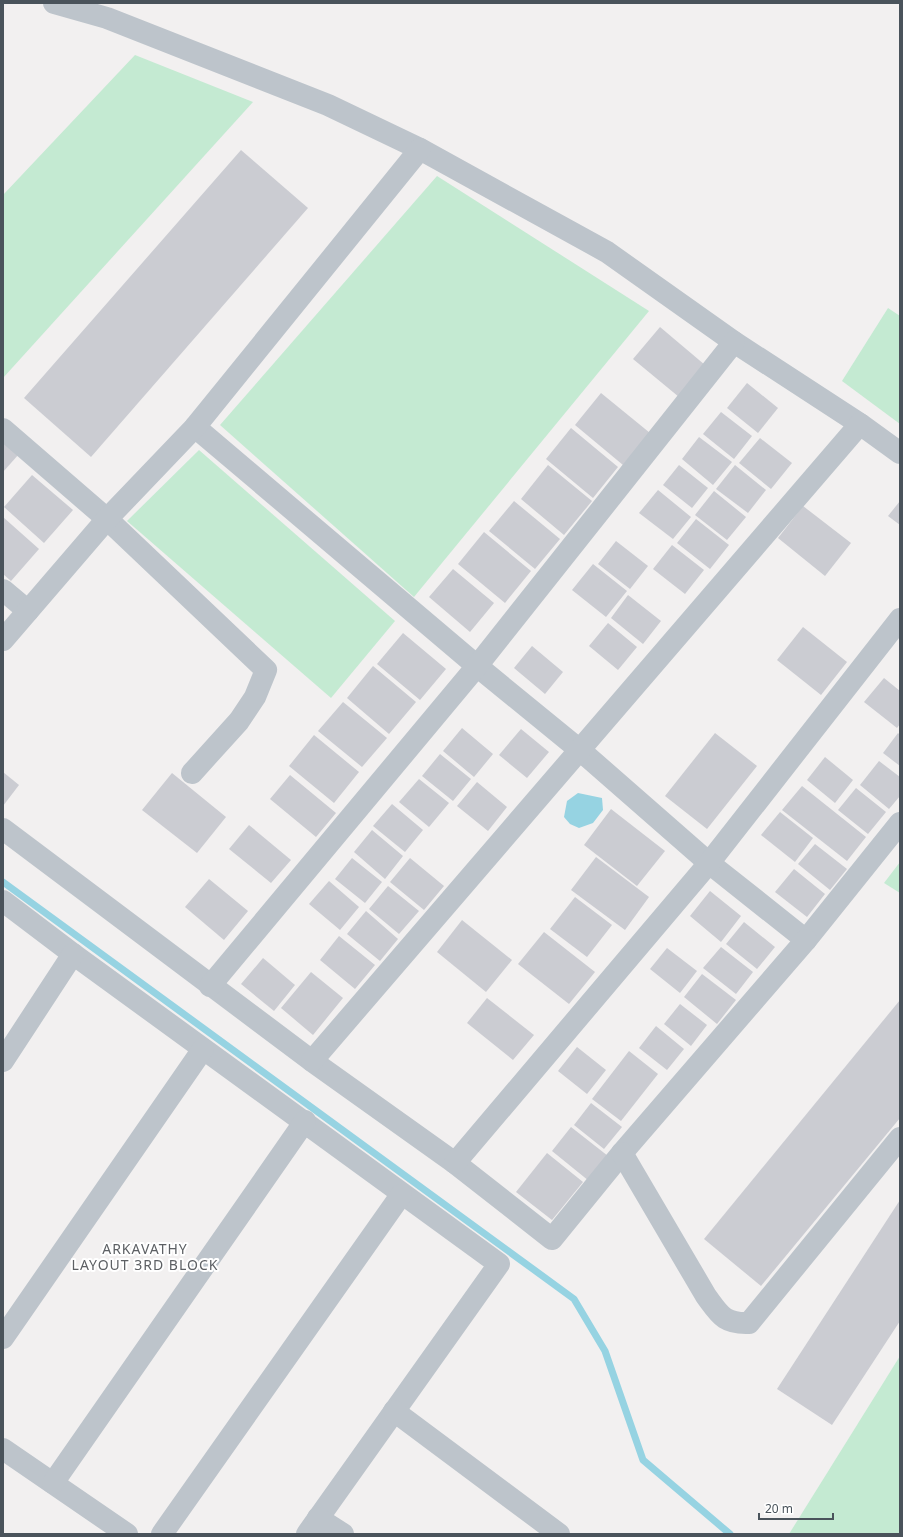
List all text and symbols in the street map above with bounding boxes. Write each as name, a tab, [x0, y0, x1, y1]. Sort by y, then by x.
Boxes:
district label: ARKAVATHY LAYOUT 3RD BLOCK	[72, 1239, 218, 1274]
scale bar	[759, 1495, 833, 1521]
text: 20 m	[765, 1500, 793, 1517]

